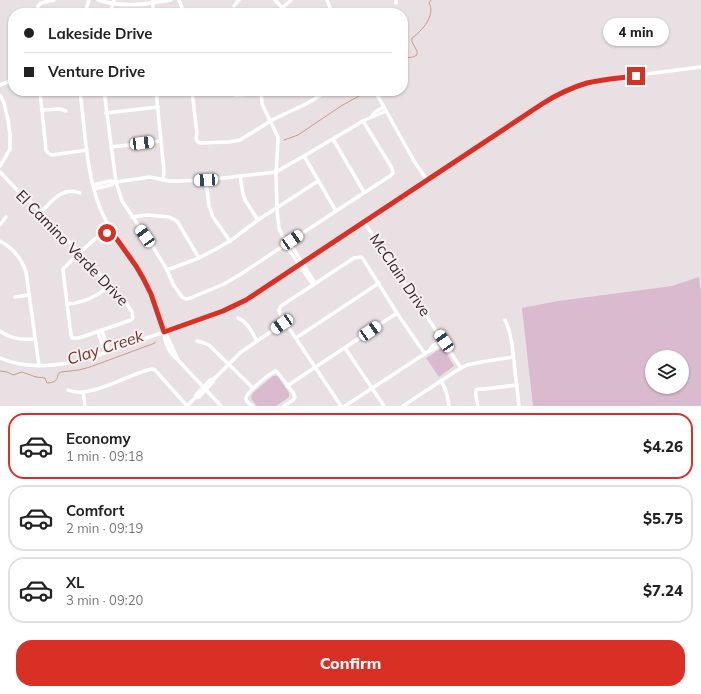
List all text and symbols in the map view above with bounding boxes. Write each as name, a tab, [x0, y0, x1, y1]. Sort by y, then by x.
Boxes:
callout: 4 min	[603, 18, 669, 46]
text: Lakeside Drive	[48, 24, 153, 43]
text: 4 min	[619, 24, 653, 40]
text: Venture Drive	[48, 62, 145, 81]
route end	[627, 67, 645, 85]
car	[129, 136, 155, 150]
car	[194, 173, 218, 187]
street label: El Camino Verde Drive	[12, 186, 133, 310]
car	[133, 223, 157, 249]
route start	[98, 224, 116, 242]
car	[279, 228, 305, 252]
street label: McClain Drive	[366, 230, 435, 320]
car	[269, 312, 295, 336]
car	[357, 319, 383, 343]
water label: Clay Creek	[64, 325, 146, 369]
car	[432, 328, 456, 354]
map controls	[645, 350, 689, 394]
button: layers	[645, 350, 689, 394]
icon: car	[18, 428, 54, 464]
text: Economy	[66, 429, 131, 448]
text: $4.26	[643, 437, 683, 456]
text: 1 min · 09:18	[66, 448, 143, 464]
icon: car	[18, 500, 54, 536]
text: Comfort	[66, 501, 124, 520]
text: $5.75	[643, 509, 683, 528]
text: 2 min · 09:19	[66, 520, 143, 536]
icon: car	[18, 572, 54, 608]
text: XL	[66, 573, 84, 592]
text: $7.24	[643, 581, 683, 600]
text: 3 min · 09:20	[66, 592, 143, 608]
button: Confirm	[16, 640, 685, 686]

